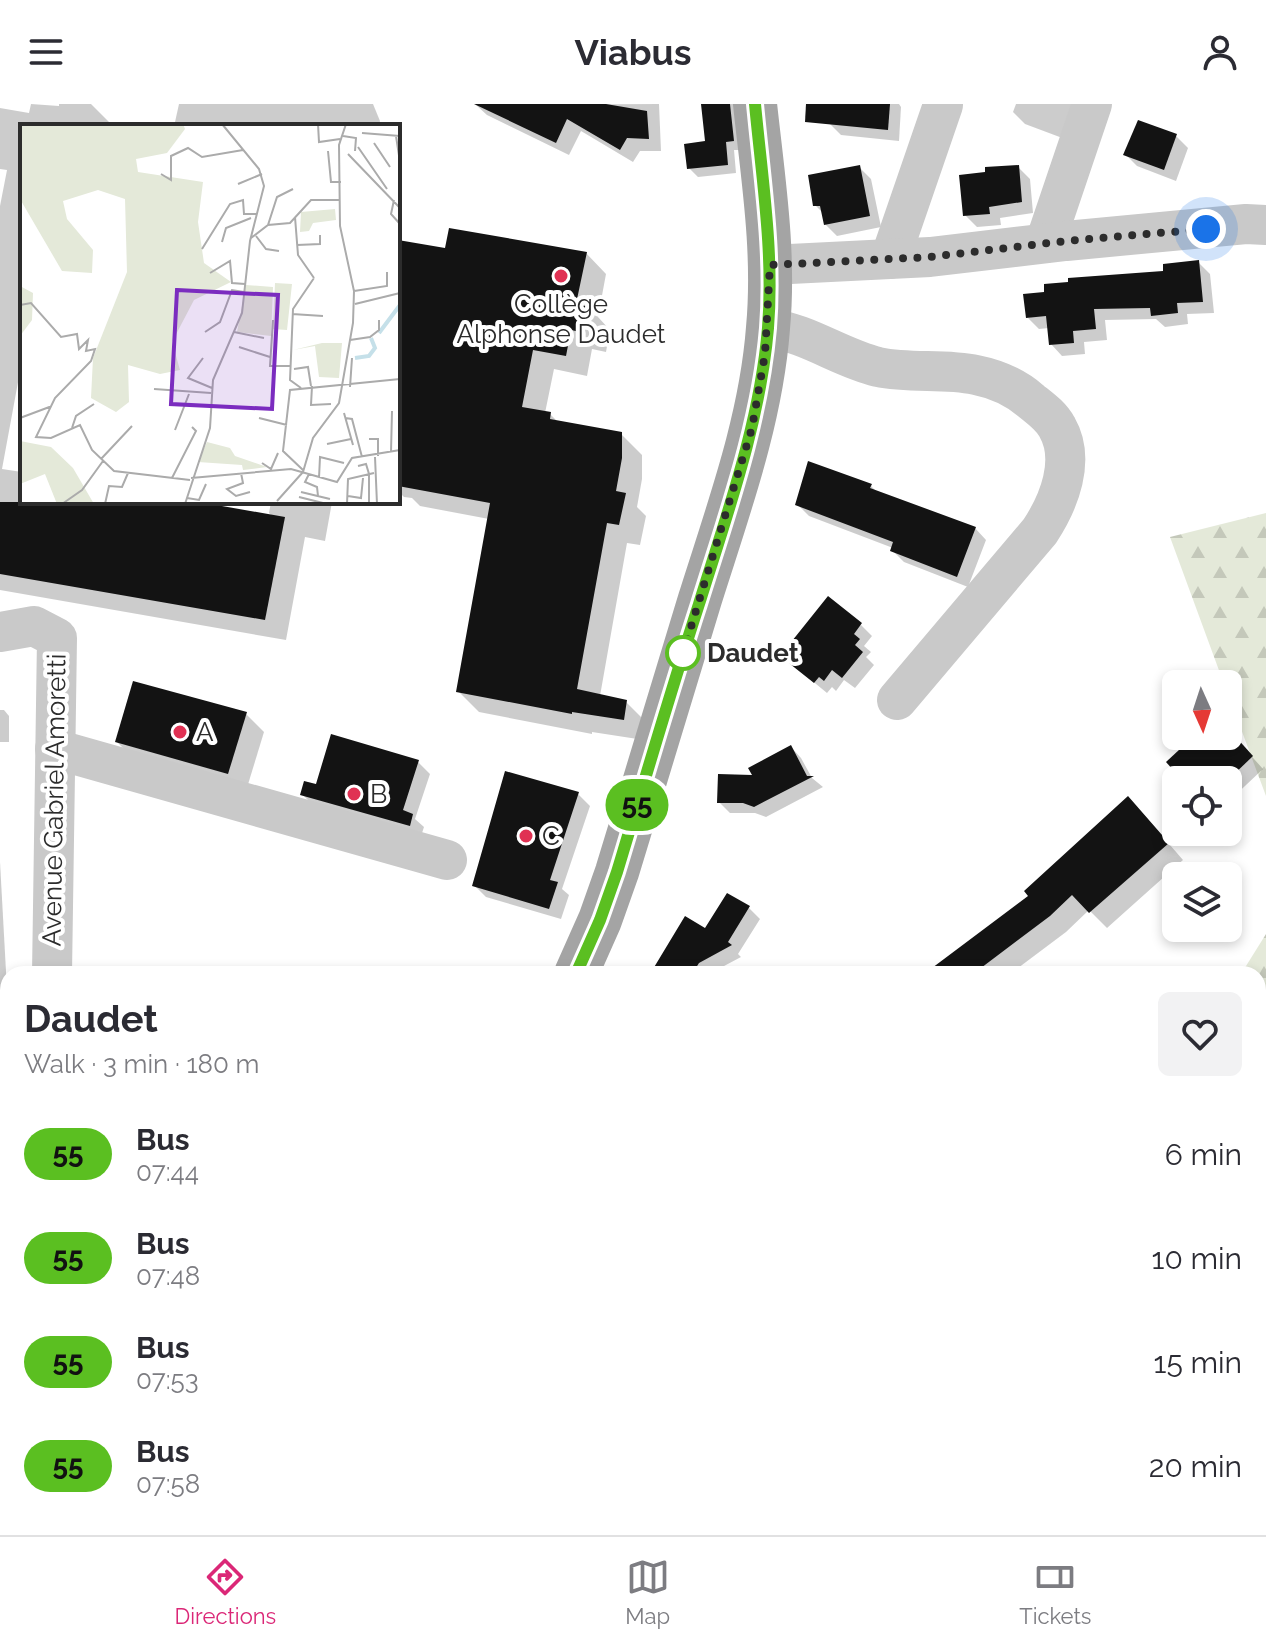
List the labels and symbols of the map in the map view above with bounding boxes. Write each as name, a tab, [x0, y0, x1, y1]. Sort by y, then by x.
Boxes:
inset map	[20, 124, 400, 504]
your location	[1186, 209, 1226, 249]
marker: Collège Alphonse Daudet	[552, 267, 570, 285]
place label: Collège Alphonse Daudet	[456, 289, 666, 349]
marker: Daudet	[666, 636, 700, 670]
place label: Daudet	[707, 638, 799, 668]
street label: Avenue Gabriel Amoretti	[36, 653, 72, 947]
north arrow	[1162, 670, 1242, 750]
place label: A	[196, 717, 214, 747]
marker: A	[171, 723, 189, 741]
place label: B	[370, 779, 387, 809]
line badge: 55	[601, 779, 673, 831]
marker: B	[345, 785, 363, 803]
place label: C	[542, 821, 560, 851]
marker: C	[517, 827, 535, 845]

